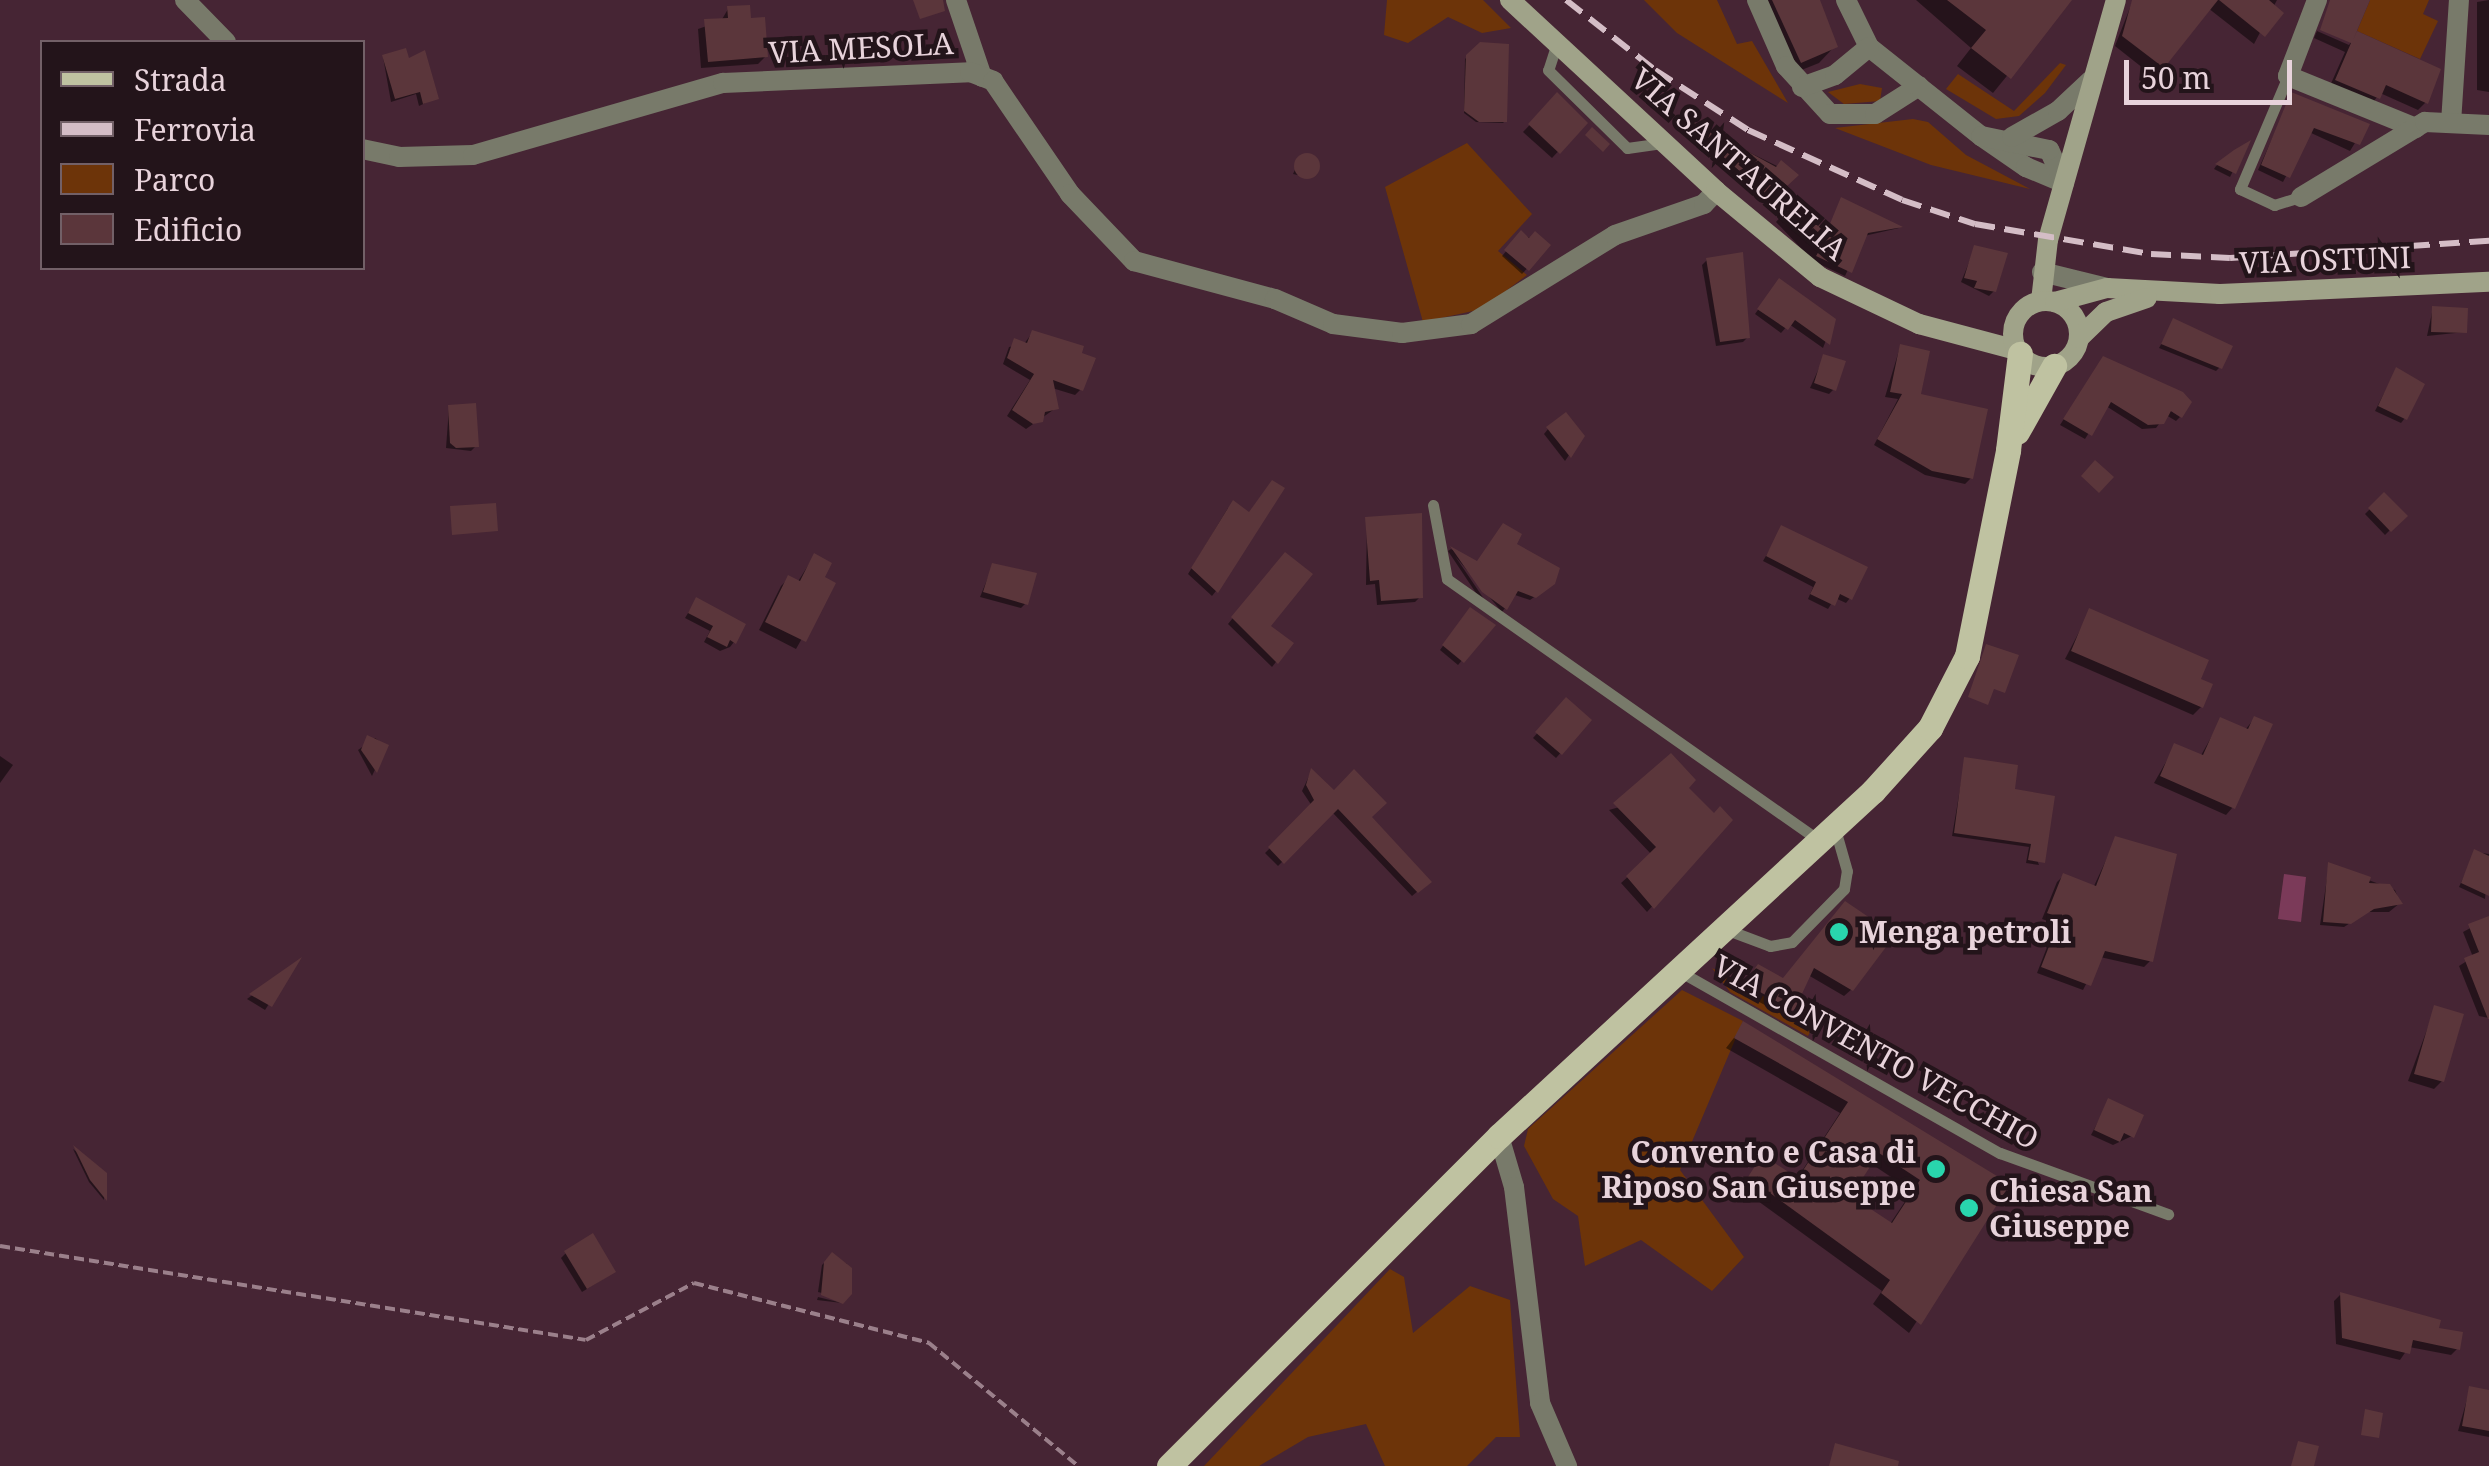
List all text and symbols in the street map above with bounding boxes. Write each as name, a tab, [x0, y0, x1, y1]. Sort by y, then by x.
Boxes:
street label: VIA MESOLA	[767, 25, 955, 71]
legend	[40, 40, 365, 270]
scale bar	[2129, 40, 2296, 102]
text: 50 m	[2141, 57, 2211, 98]
text: Strada	[134, 59, 227, 100]
street label: VIA SANT'AURELIA	[1624, 61, 1854, 267]
text: Ferrovia	[134, 109, 256, 150]
text: Parco	[134, 159, 215, 200]
text: Edificio	[134, 209, 242, 250]
street label: VIA OSTUNI	[2238, 239, 2412, 281]
place label: Menga petroli	[1859, 914, 2071, 950]
marker: Menga petroli	[1828, 921, 1850, 943]
street label: VIA CONVENTO VECCHIO	[1707, 947, 2045, 1157]
place label: Convento e Casa di Riposo San Giuseppe	[1601, 1134, 1916, 1204]
marker: Convento e Casa di Riposo San Giuseppe	[1925, 1158, 1947, 1180]
place label: Chiesa San Giuseppe	[1989, 1173, 2152, 1244]
marker: Chiesa San Giuseppe	[1958, 1197, 1980, 1219]

